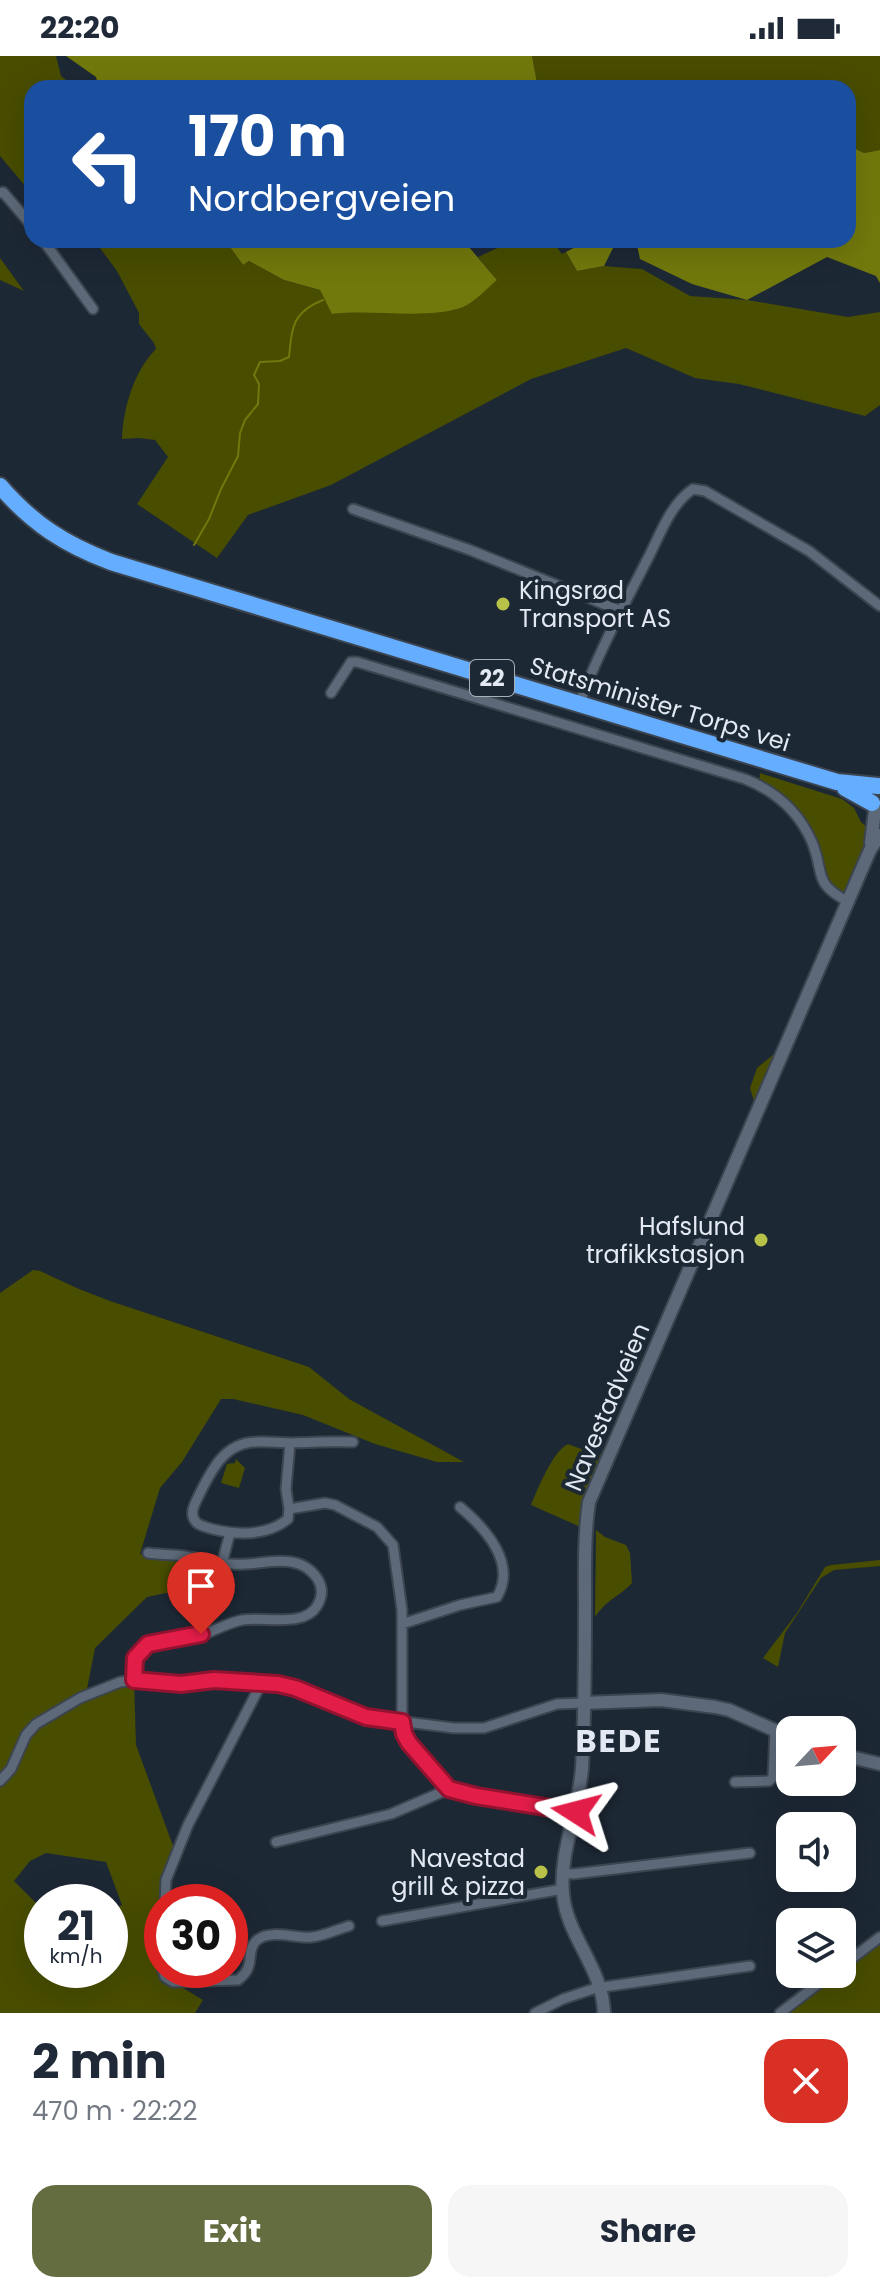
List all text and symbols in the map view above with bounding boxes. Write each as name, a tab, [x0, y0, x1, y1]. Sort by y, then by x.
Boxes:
text: 22:20	[40, 6, 119, 49]
text: 170 m	[188, 97, 347, 176]
icon: left	[56, 112, 160, 216]
text: Nordbergveien	[188, 173, 455, 224]
place label: Kingsrød Transport AS	[519, 574, 671, 635]
marker: Kingsrød Transport AS	[494, 595, 512, 613]
street label: Statsminister Torps vei	[526, 649, 794, 759]
road number: 22	[470, 660, 514, 696]
place label: Hafslund trafikkstasjon	[586, 1210, 745, 1271]
marker: Hafslund trafikkstasjon	[752, 1231, 770, 1249]
street label: Navestadveien	[557, 1318, 657, 1496]
pin	[167, 1552, 235, 1634]
icon: arrive	[179, 1564, 223, 1608]
north arrow	[776, 1716, 856, 1796]
map controls	[776, 1716, 856, 1988]
district label: BEDE	[576, 1718, 662, 1763]
position arrow	[534, 1770, 618, 1854]
button: sound	[776, 1812, 856, 1892]
place label: Navestad grill & pizza	[391, 1842, 525, 1903]
marker: Navestad grill & pizza	[532, 1863, 550, 1881]
speed limit sign: 30	[144, 1884, 248, 1988]
text: 21	[57, 1898, 95, 1954]
button: layers	[776, 1908, 856, 1988]
text: km/h	[49, 1942, 103, 1970]
text: 2 min	[32, 2028, 167, 2095]
button: close	[764, 2039, 848, 2123]
text: 470 m · 22:22	[32, 2093, 197, 2129]
button: Exit	[32, 2185, 432, 2277]
button: Share	[448, 2185, 848, 2277]

